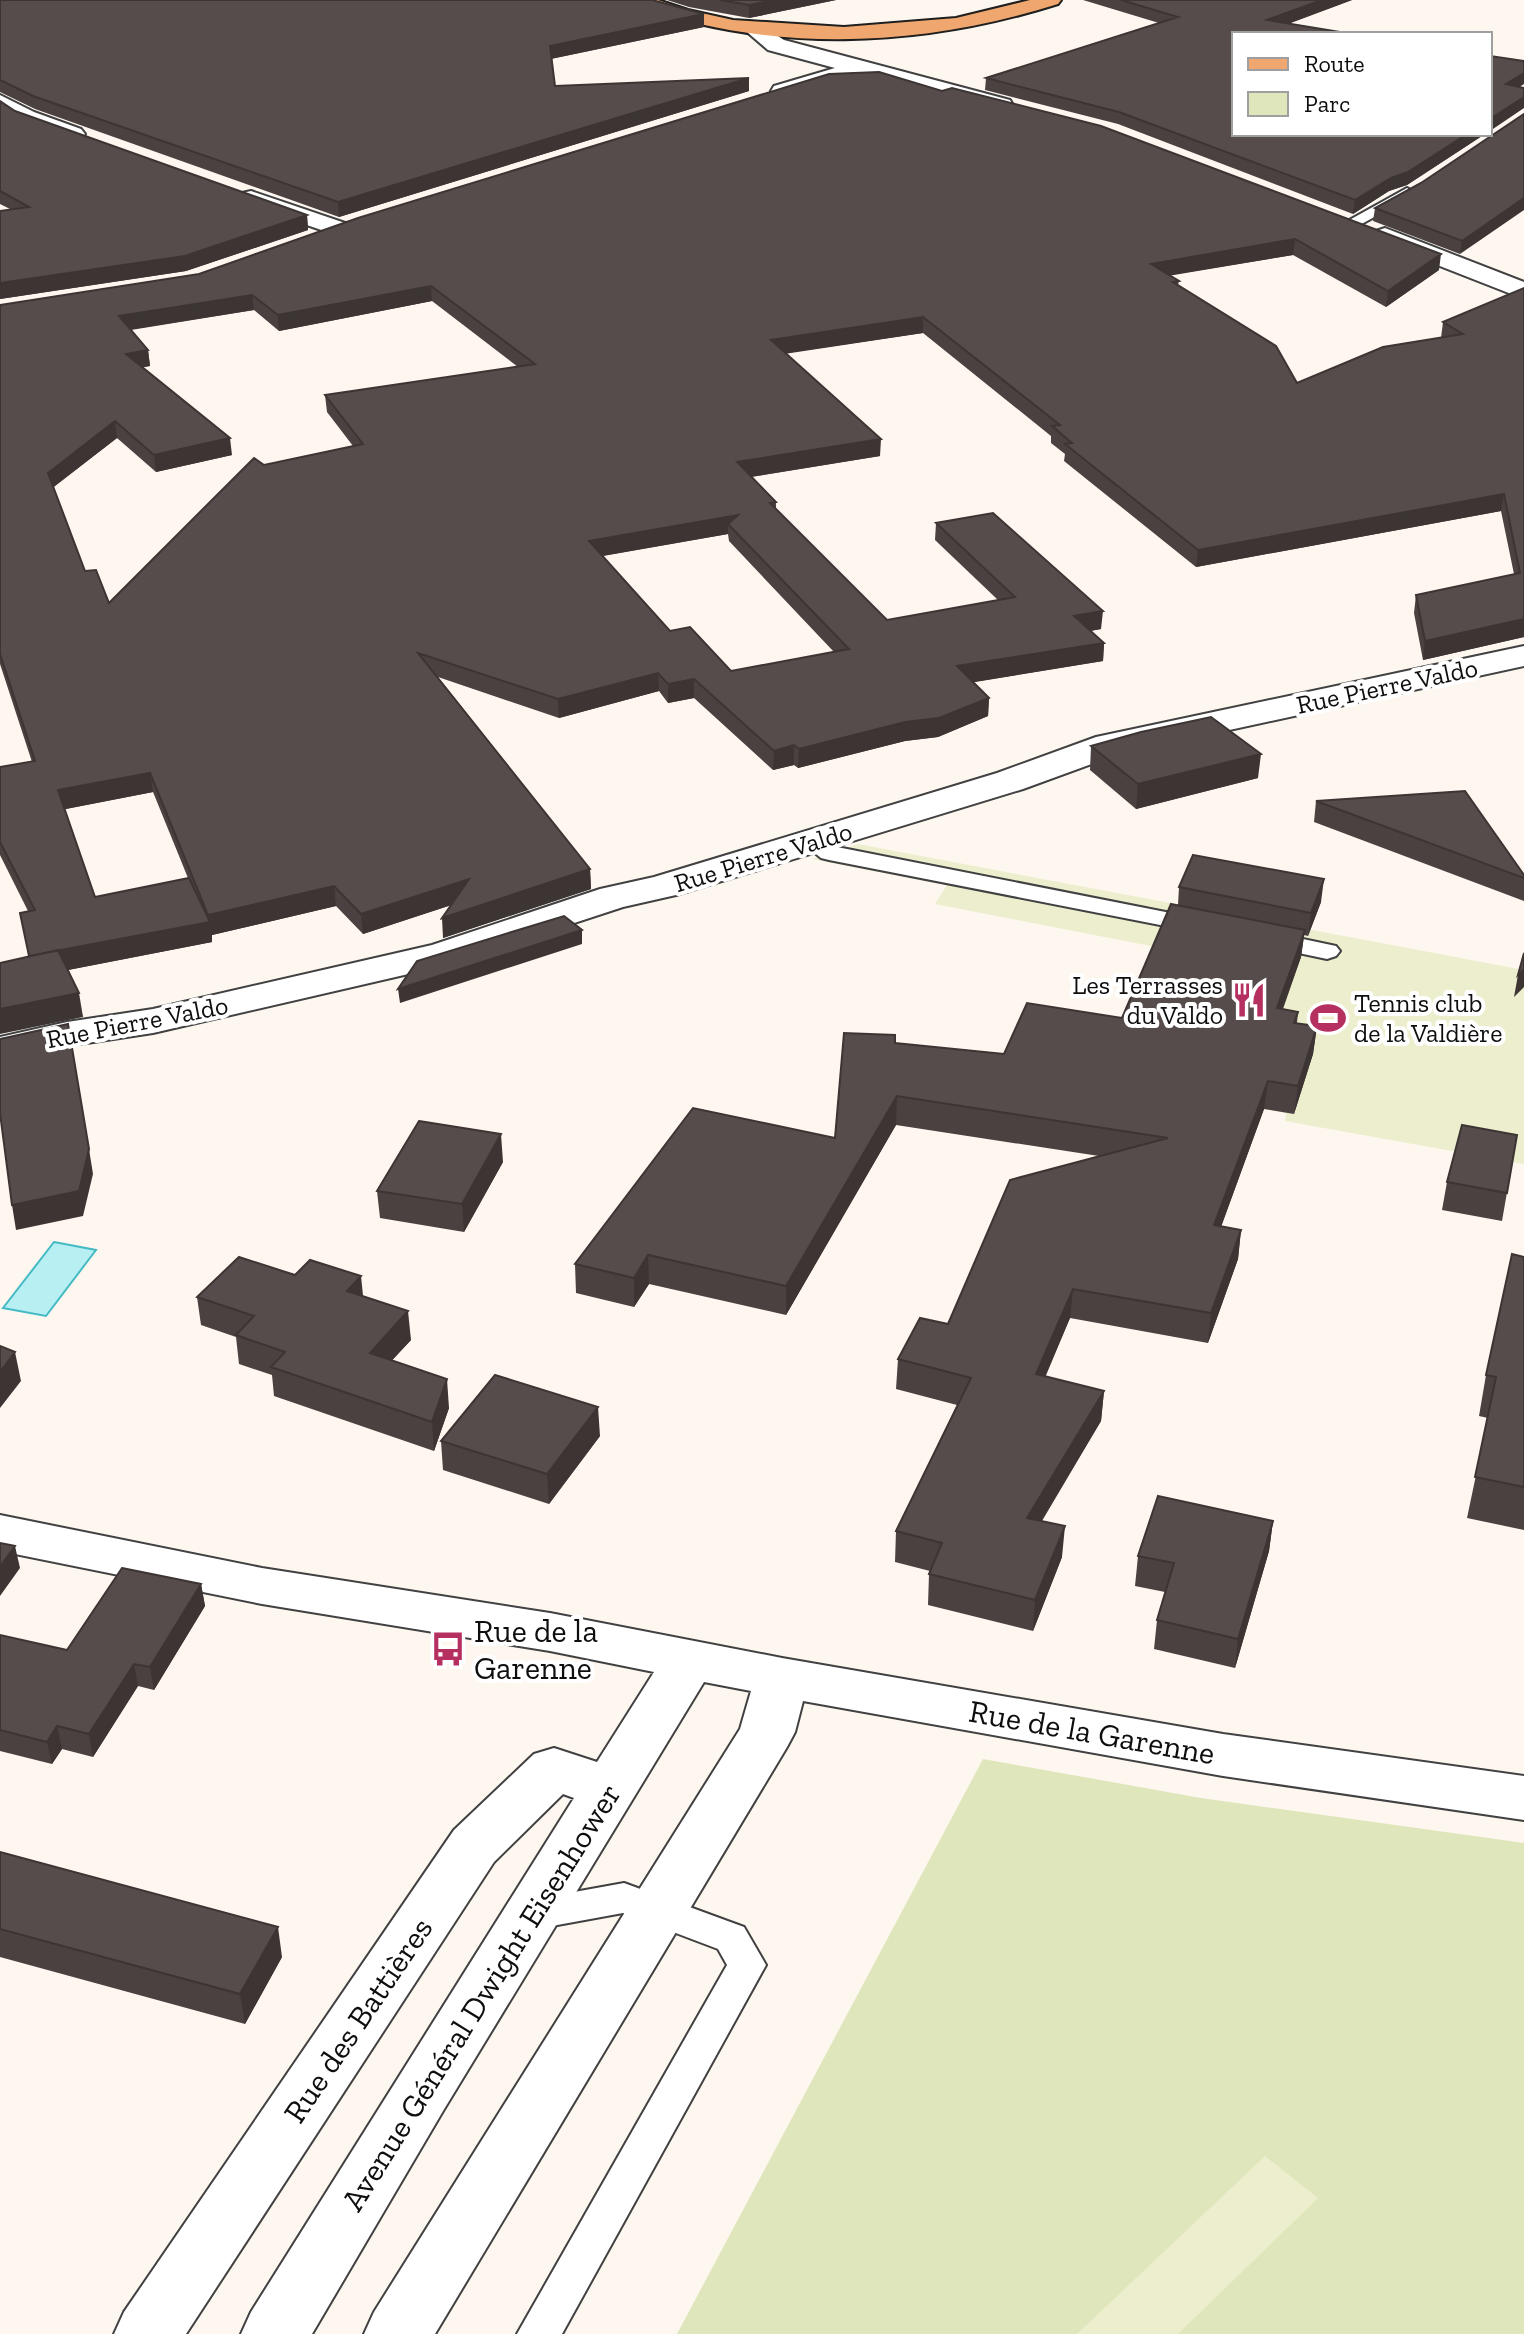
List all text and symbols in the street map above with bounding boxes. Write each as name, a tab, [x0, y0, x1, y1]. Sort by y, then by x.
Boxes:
legend	[1232, 32, 1492, 136]
text: Route	[1304, 49, 1364, 78]
text: Parc	[1304, 89, 1350, 118]
street label: Rue Pierre Valdo	[1293, 651, 1481, 721]
street label: Rue Pierre Valdo	[670, 815, 856, 899]
place label: Les Terrasses du Valdo	[1072, 969, 1223, 1031]
restaurant icon: Les Terrasses du Valdo	[1230, 981, 1268, 1019]
place label: Tennis club de la Valdière	[1354, 987, 1503, 1049]
street label: Rue Pierre Valdo	[43, 989, 231, 1055]
sports icon: Tennis club de la Valdière	[1309, 999, 1347, 1037]
place label: Rue de la Garenne	[474, 1612, 598, 1687]
bus stop icon: Rue de la Garenne	[429, 1630, 467, 1668]
street label: Rue de la Garenne	[966, 1692, 1218, 1772]
street label: Avenue Général Dwight Eisenhower	[333, 1776, 629, 2218]
street label: Rue des Battières	[275, 1910, 441, 2130]

